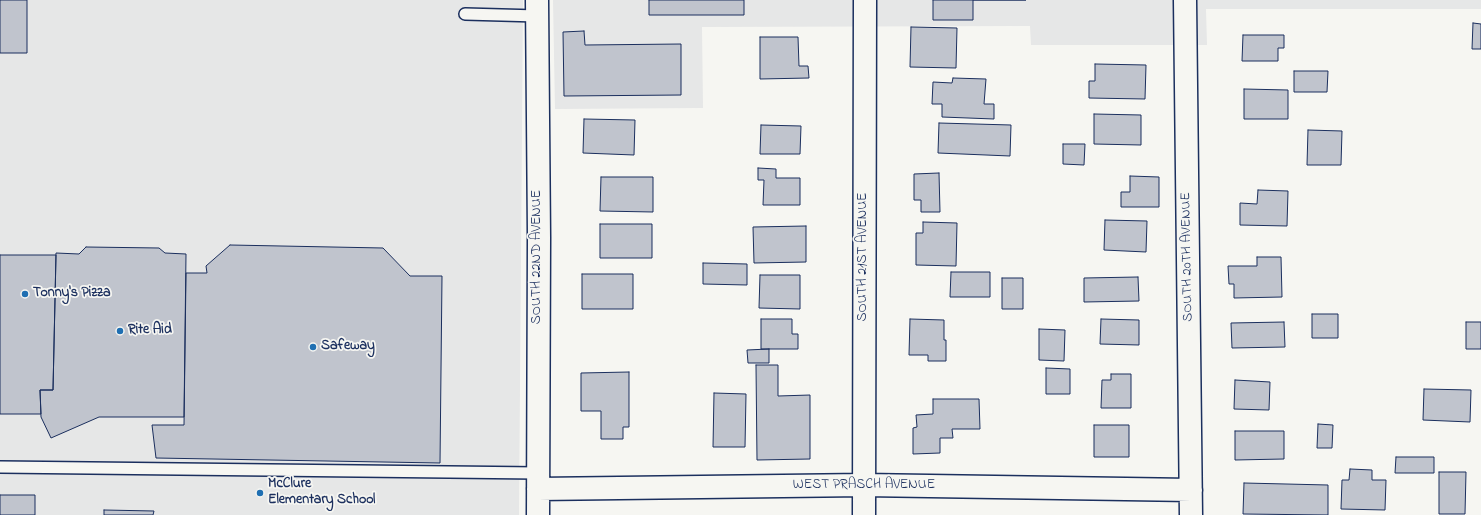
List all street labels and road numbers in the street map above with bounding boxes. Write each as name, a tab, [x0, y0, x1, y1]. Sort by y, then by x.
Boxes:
street label: SOUTH 22ND AVENUE	[530, 190, 546, 324]
street label: SOUTH 21ST AVENUE	[856, 192, 872, 322]
street label: SOUTH 20TH AVENUE	[1178, 192, 1198, 322]
street label: WEST PRASCH AVENUE	[793, 478, 935, 494]

